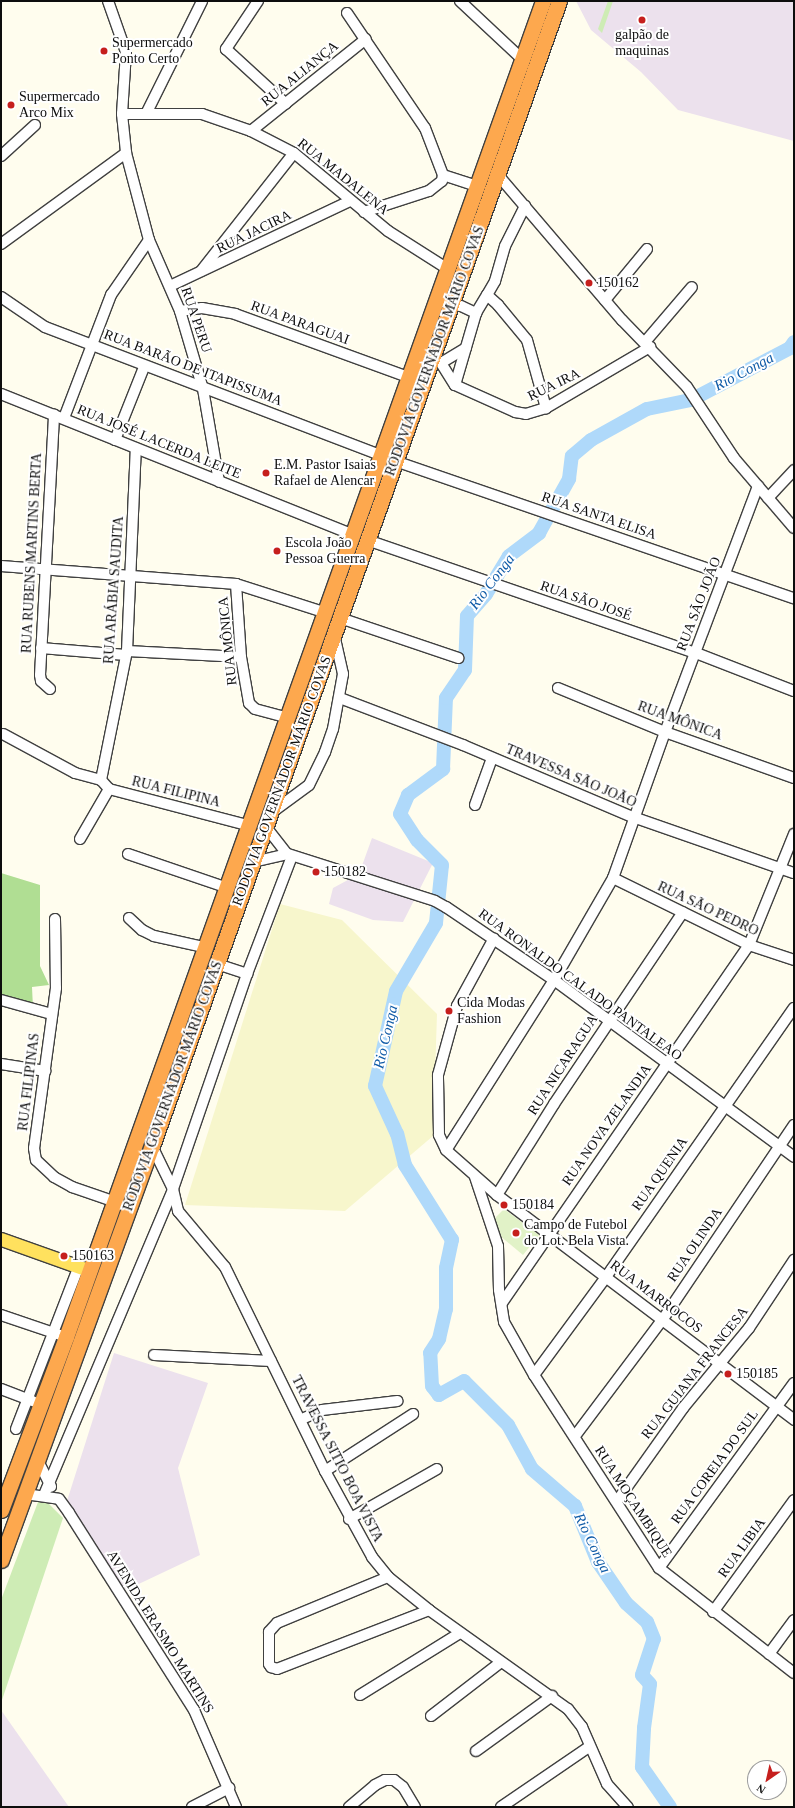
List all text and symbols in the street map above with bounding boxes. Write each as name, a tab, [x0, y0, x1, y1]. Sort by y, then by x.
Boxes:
marker: galpão de maquinas	[637, 15, 647, 25]
place label: galpão de maquinas	[615, 27, 669, 60]
place label: Supermercado Ponto Certo	[112, 35, 193, 68]
street label: RUA ALIANÇA	[257, 37, 343, 111]
marker: Supermercado Ponto Certo	[99, 46, 109, 56]
place label: Supermercado Arco Mix	[19, 89, 100, 122]
marker: Supermercado Arco Mix	[6, 100, 16, 110]
street label: RUA MADALENA	[294, 135, 392, 219]
street label: RUA JACIRA	[213, 206, 295, 258]
street label: RODOVIA GOVERNADOR MÁRIO COVAS	[382, 223, 488, 479]
place label: 150162	[597, 275, 639, 291]
marker: 150162	[584, 278, 594, 288]
street label: RUA PERU	[177, 285, 215, 355]
street label: RUA PARAGUAI	[248, 297, 352, 349]
street label: RUA BARÃO DE ITAPISSUMA	[101, 326, 285, 410]
water label: Rio Conga	[711, 349, 777, 395]
street label: RUA IRA	[525, 365, 583, 405]
street label: RUA JOSÉ LACERDA LEITE	[74, 401, 244, 483]
street label: RUA RUBENS MARTINS BERTA	[18, 452, 46, 654]
place label: E.M. Pastor Isaias Rafael de Alencar	[274, 457, 376, 490]
marker: E.M. Pastor Isaias Rafael de Alencar	[261, 468, 271, 478]
street label: RUA SANTA ELISA	[539, 488, 659, 544]
street label: RUA ARÁBIA SAUDITA	[100, 514, 128, 666]
place label: Escola João Pessoa Guerra	[285, 535, 365, 568]
marker: Escola João Pessoa Guerra	[272, 546, 282, 556]
water label: Rio Conga	[465, 551, 519, 613]
street label: RUA SÃO JOÃO	[673, 554, 725, 654]
street label: RUA SÃO JOSÉ	[538, 577, 634, 625]
street label: RUA MÔNICA	[215, 595, 241, 687]
street label: RODOVIA GOVERNADOR MÁRIO COVAS	[229, 653, 335, 909]
street label: RUA MÔNICA	[635, 698, 725, 744]
street label: TRAVESSA SÃO JOÃO	[503, 741, 639, 811]
street label: RUA FILIPINA	[130, 773, 222, 811]
place label: 150182	[324, 864, 366, 880]
marker: 150182	[311, 867, 321, 877]
street label: RUA SÃO PEDRO	[654, 878, 762, 940]
street label: RUA RONALDO CALADO PANTALEAO	[475, 905, 685, 1065]
street label: RODOVIA GOVERNADOR MÁRIO COVAS	[120, 958, 226, 1214]
place label: Cida Modas Fashion	[457, 995, 525, 1028]
water label: Rio Conga	[370, 1004, 402, 1070]
marker: Cida Modas Fashion	[444, 1006, 454, 1016]
street label: RUA NICARAGUA	[524, 1011, 602, 1119]
street label: RUA FILIPINAS	[15, 1032, 43, 1132]
street label: RUA NOVA ZELANDIA	[558, 1060, 656, 1190]
street label: RUA QUENIA	[628, 1134, 692, 1214]
place label: 150184	[512, 1197, 554, 1213]
marker: 150184	[499, 1200, 509, 1210]
street label: RUA OLINDA	[664, 1204, 726, 1286]
place label: Campo de Futebol do Lot. Bela Vista.	[524, 1217, 629, 1250]
marker: Campo de Futebol do Lot. Bela Vista.	[511, 1228, 521, 1238]
place label: 150163	[72, 1248, 114, 1264]
marker: 150163	[59, 1251, 69, 1261]
street label: RUA MARROCOS	[606, 1257, 706, 1337]
street label: RUA GUIANA FRANCESA	[638, 1303, 752, 1443]
place label: 150185	[736, 1366, 778, 1382]
marker: 150185	[723, 1369, 733, 1379]
street label: TRAVESSA SITIO BOA VISTA	[287, 1372, 387, 1546]
street label: RUA COREIA DO SUL	[667, 1406, 763, 1528]
street label: RUA MOÇAMBIQUE	[590, 1443, 676, 1561]
water label: Rio Conga	[570, 1510, 614, 1576]
street label: RUA LIBIA	[715, 1515, 769, 1581]
street label: AVENIDA ERASMO MARTINS	[103, 1547, 217, 1717]
north arrow	[747, 1760, 787, 1800]
text: N	[754, 1782, 768, 1796]

